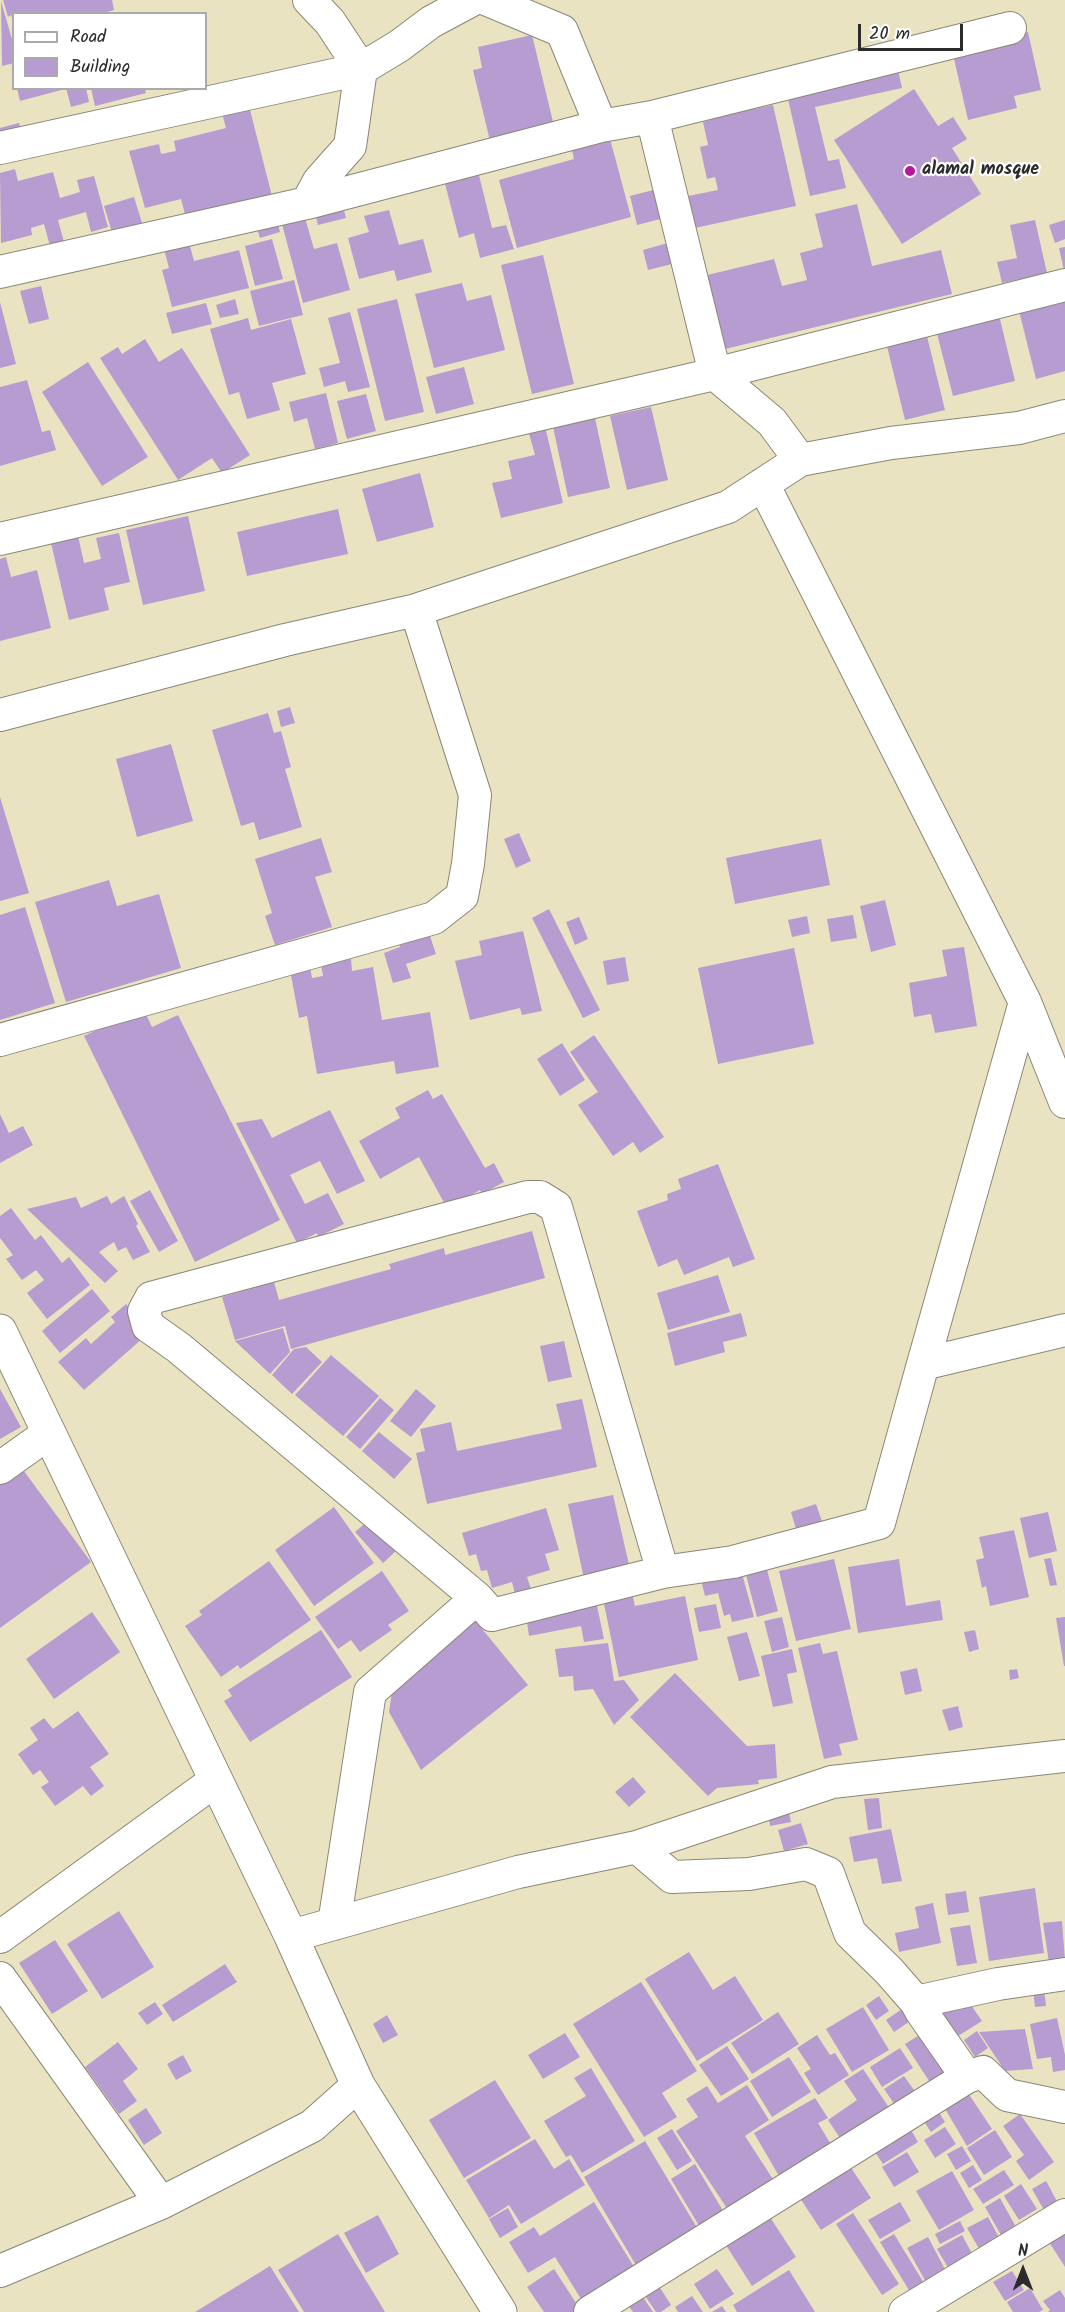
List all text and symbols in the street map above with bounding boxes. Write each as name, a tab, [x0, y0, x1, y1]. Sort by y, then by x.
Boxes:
legend	[12, 12, 207, 90]
scale bar	[861, 12, 966, 50]
text: 20 m	[869, 20, 910, 49]
text: Road	[70, 23, 106, 52]
text: Building	[70, 53, 130, 82]
place label: alamal mosque	[922, 160, 1039, 182]
marker: alamal mosque	[903, 164, 917, 178]
text: N	[1018, 2239, 1028, 2264]
north arrow	[993, 2240, 1053, 2300]

